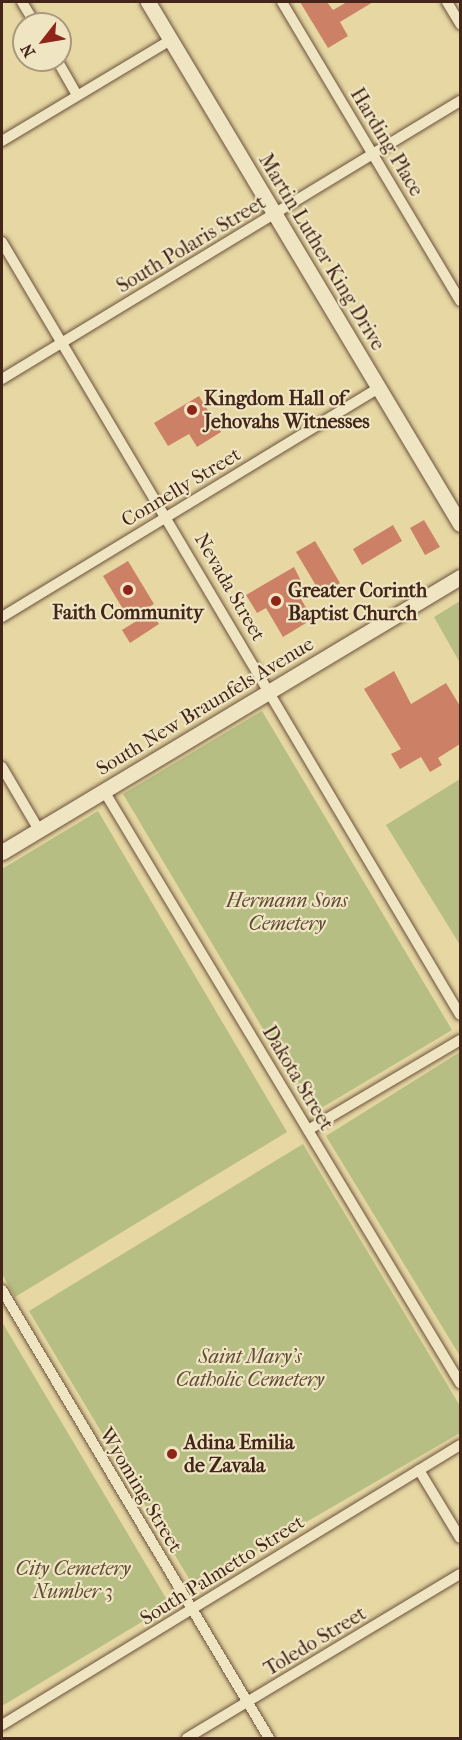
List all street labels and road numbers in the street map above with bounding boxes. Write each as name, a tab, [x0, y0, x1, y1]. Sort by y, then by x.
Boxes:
street label: Harding Place	[345, 83, 429, 201]
street label: Martin Luther King Drive	[254, 149, 390, 355]
street label: South Polaris Street	[112, 190, 270, 298]
street label: Connelly Street	[117, 442, 245, 532]
street label: Nevada Street	[189, 529, 271, 645]
street label: South New Braunfels Avenue	[92, 631, 318, 781]
street label: Dakota Street	[257, 1021, 339, 1135]
street label: Wyoming Street	[94, 1423, 188, 1557]
street label: South Palmetto Street	[136, 1510, 308, 1630]
street label: Toledo Street	[260, 1601, 370, 1681]

